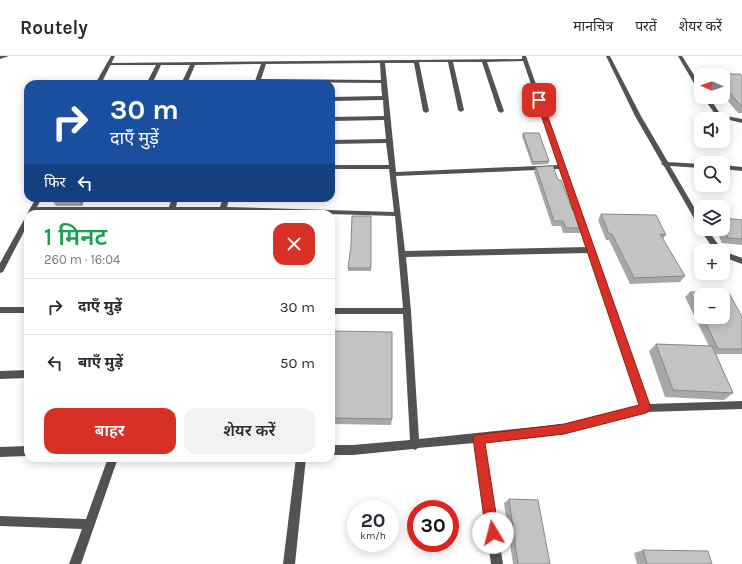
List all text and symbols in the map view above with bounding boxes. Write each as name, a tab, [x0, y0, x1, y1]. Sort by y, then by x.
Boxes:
text: Routely	[20, 17, 88, 39]
text: मानचित्र	[573, 18, 613, 35]
text: परतें	[635, 18, 657, 35]
text: शेयर करें	[679, 18, 722, 35]
north arrow	[694, 68, 730, 104]
map controls	[694, 68, 730, 324]
pin	[522, 83, 556, 117]
icon: arrive	[528, 89, 550, 111]
text: 30 m	[110, 93, 179, 126]
icon: right	[44, 96, 96, 148]
button: sound	[694, 112, 730, 148]
text: दाएँ मुड़ें	[110, 127, 159, 149]
button: search	[694, 156, 730, 192]
icon: left	[74, 172, 96, 194]
text: फिर	[44, 173, 66, 191]
button: layers	[694, 200, 730, 236]
text: 1 मिनट	[44, 223, 107, 251]
button: close	[273, 223, 315, 265]
button: +	[694, 244, 730, 280]
text: 260 m · 16:04	[44, 252, 120, 267]
button: −	[694, 288, 730, 324]
icon: right	[44, 296, 66, 318]
text: दाएँ मुड़ें	[78, 297, 122, 315]
text: 30 m	[280, 298, 315, 316]
icon: left	[44, 352, 66, 374]
text: बाएँ मुड़ें	[78, 353, 123, 371]
text: 50 m	[280, 354, 315, 372]
button: बाहर	[44, 408, 176, 454]
button: शेयर करें	[184, 408, 315, 454]
speed limit sign: 30	[407, 500, 459, 552]
text: 20	[361, 509, 385, 532]
position arrow	[472, 512, 514, 554]
text: km/h	[360, 530, 386, 542]

